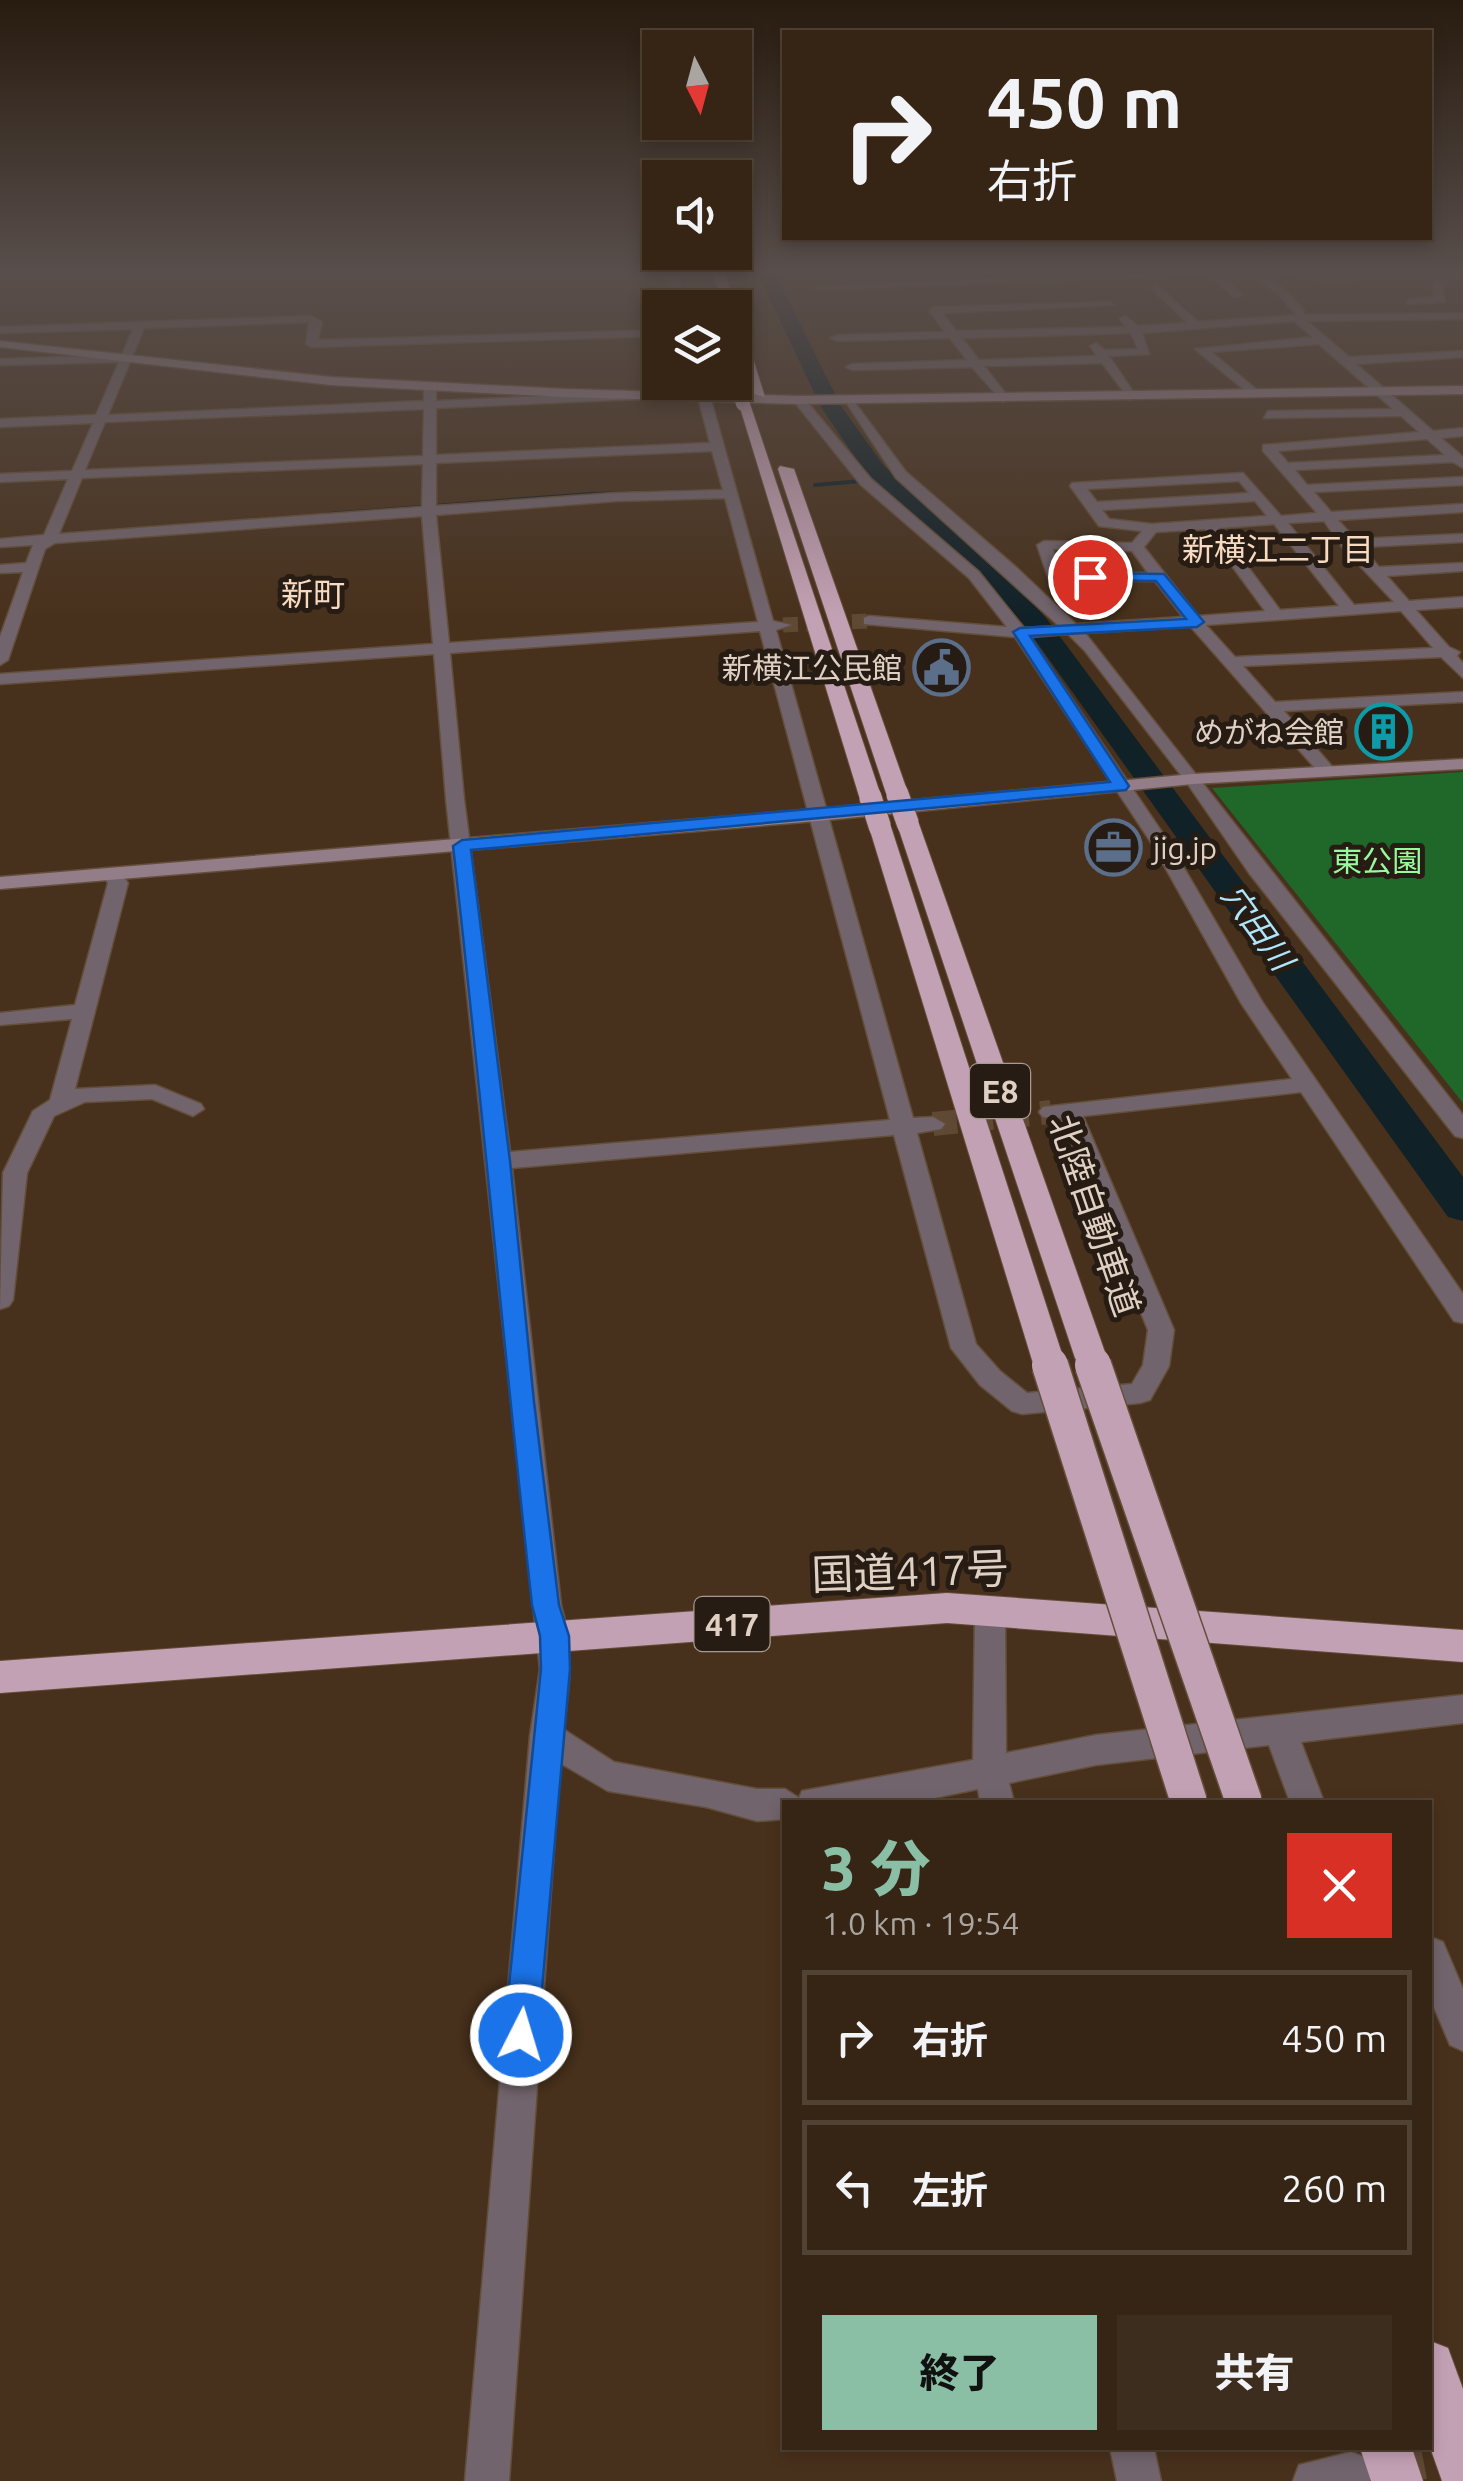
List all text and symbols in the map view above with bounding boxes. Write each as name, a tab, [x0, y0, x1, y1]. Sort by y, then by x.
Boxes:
north arrow	[642, 30, 752, 140]
map controls	[642, 30, 752, 400]
text: 450 m	[987, 63, 1182, 141]
icon: right	[822, 70, 952, 200]
text: 右折	[987, 155, 1077, 206]
button: sound	[642, 160, 752, 270]
button: layers	[642, 290, 752, 400]
district label: 新横江二丁目	[1182, 531, 1374, 567]
pin	[1048, 535, 1133, 620]
icon: arrive	[1063, 550, 1118, 605]
district label: 新町	[281, 576, 345, 612]
public building icon: 新横江公民館	[911, 638, 971, 698]
place label: 新横江公民館	[722, 651, 902, 685]
building icon: めがね会館	[1353, 702, 1413, 762]
place label: めがね会館	[1194, 715, 1344, 749]
office icon: jig.jp	[1084, 818, 1144, 878]
place label: jig.jp	[1151, 831, 1217, 865]
park label: 東公園	[1332, 844, 1422, 878]
water label: 穴田川	[1215, 878, 1303, 979]
road number: E8	[970, 1064, 1030, 1118]
street label: 北陸自動車道	[1042, 1109, 1148, 1321]
street label: 国道417号	[811, 1544, 1009, 1598]
road number: 417	[694, 1597, 770, 1651]
button: close	[1287, 1833, 1392, 1938]
text: 3 分	[822, 1834, 930, 1901]
text: 1.0 km · 19:54	[822, 1905, 1020, 1941]
position arrow	[469, 1983, 573, 2087]
icon: right	[827, 2010, 882, 2065]
text: 450 m	[1281, 2017, 1387, 2059]
text: 右折	[912, 2019, 988, 2061]
icon: left	[827, 2160, 882, 2215]
text: 260 m	[1281, 2167, 1387, 2209]
text: 左折	[912, 2169, 988, 2211]
button: 終了	[822, 2315, 1097, 2430]
button: 共有	[1117, 2315, 1392, 2430]

